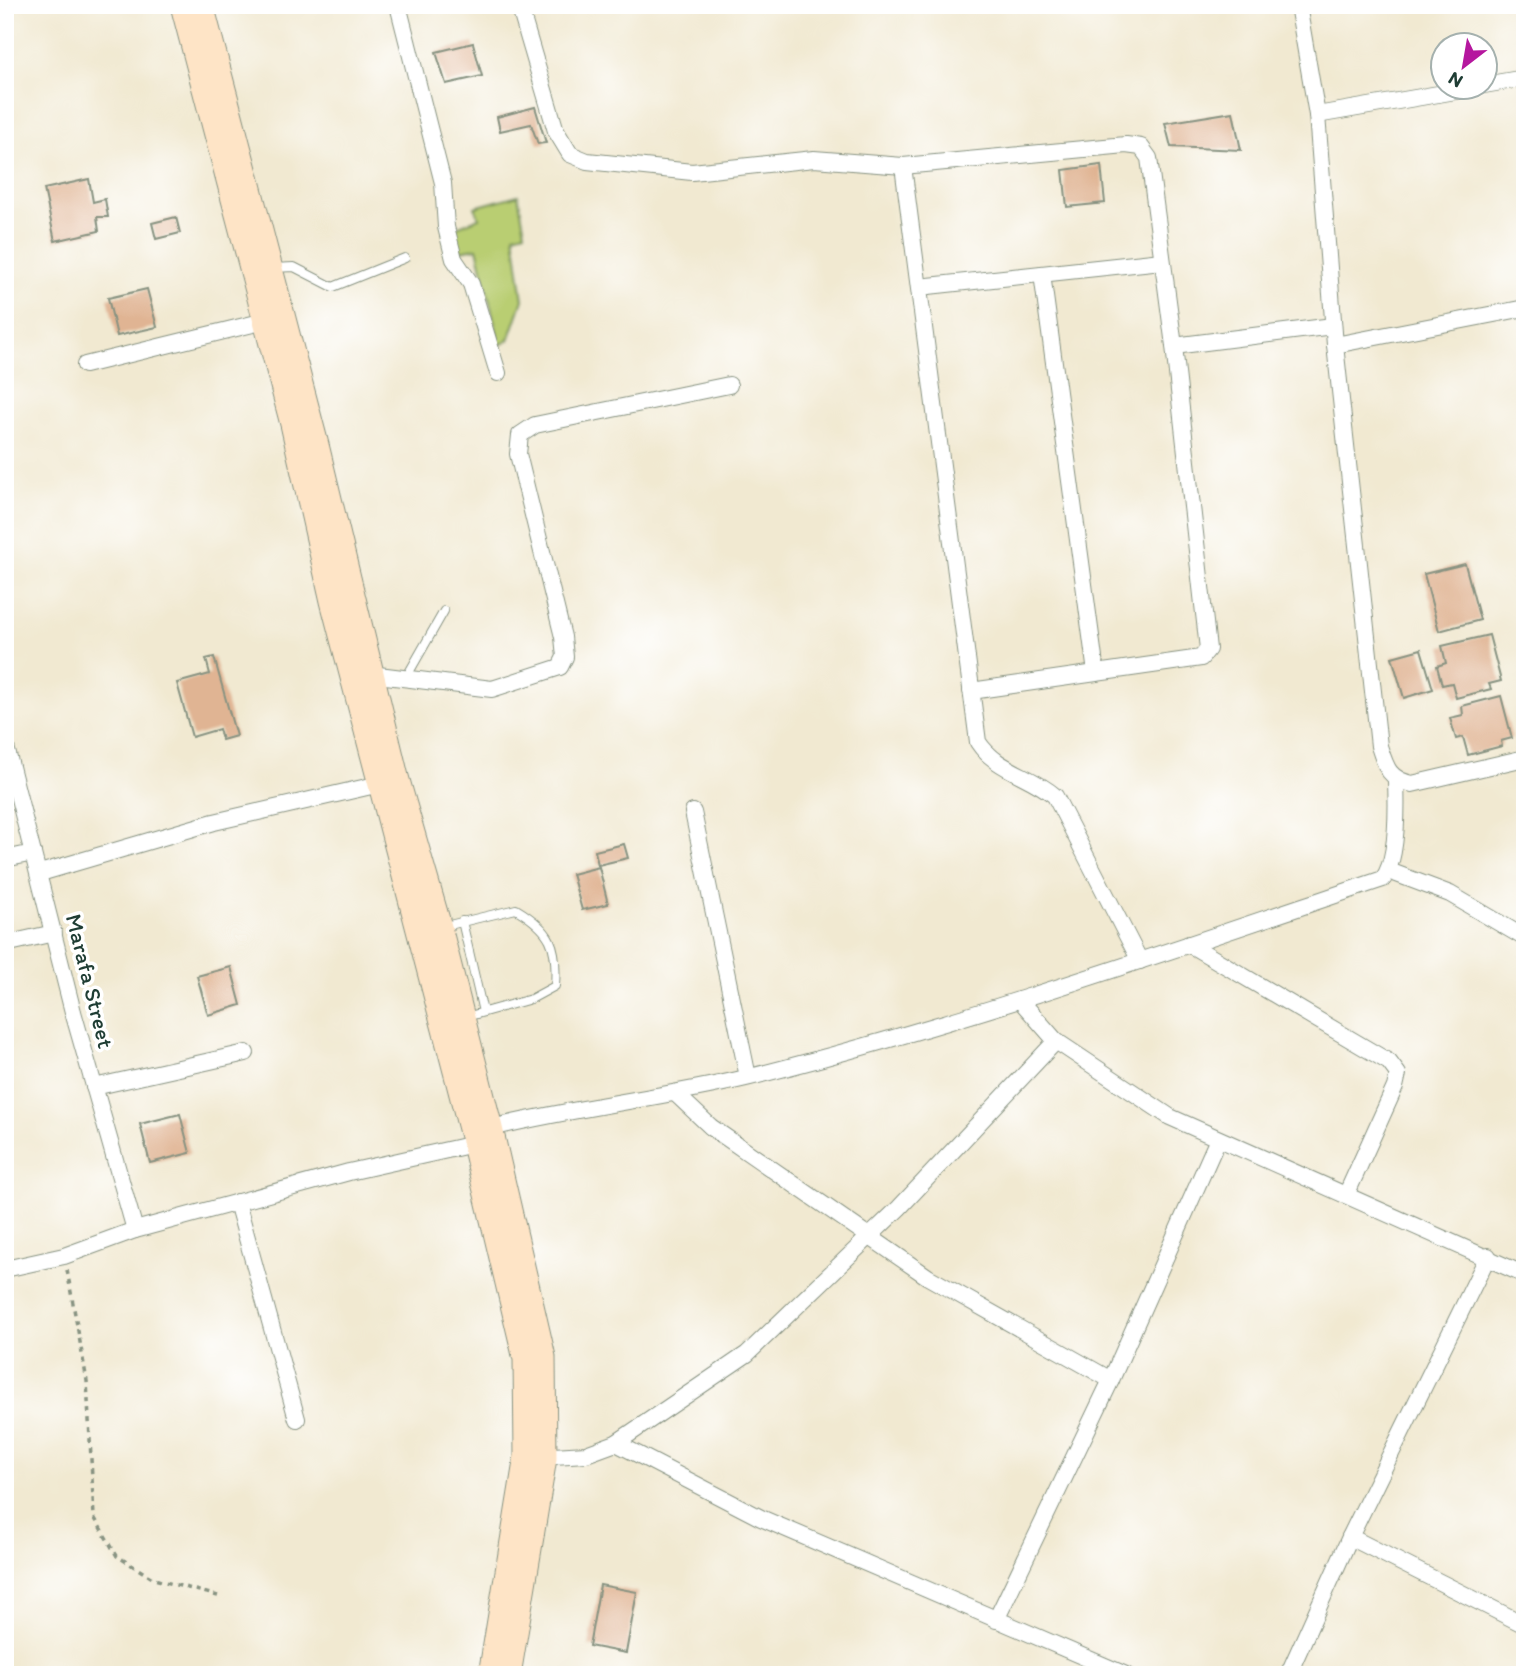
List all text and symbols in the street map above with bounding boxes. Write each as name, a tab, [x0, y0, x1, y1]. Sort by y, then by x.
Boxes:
north arrow	[1428, 32, 1498, 102]
text: N	[1444, 67, 1467, 93]
street label: Marafa Street	[60, 911, 120, 1051]

